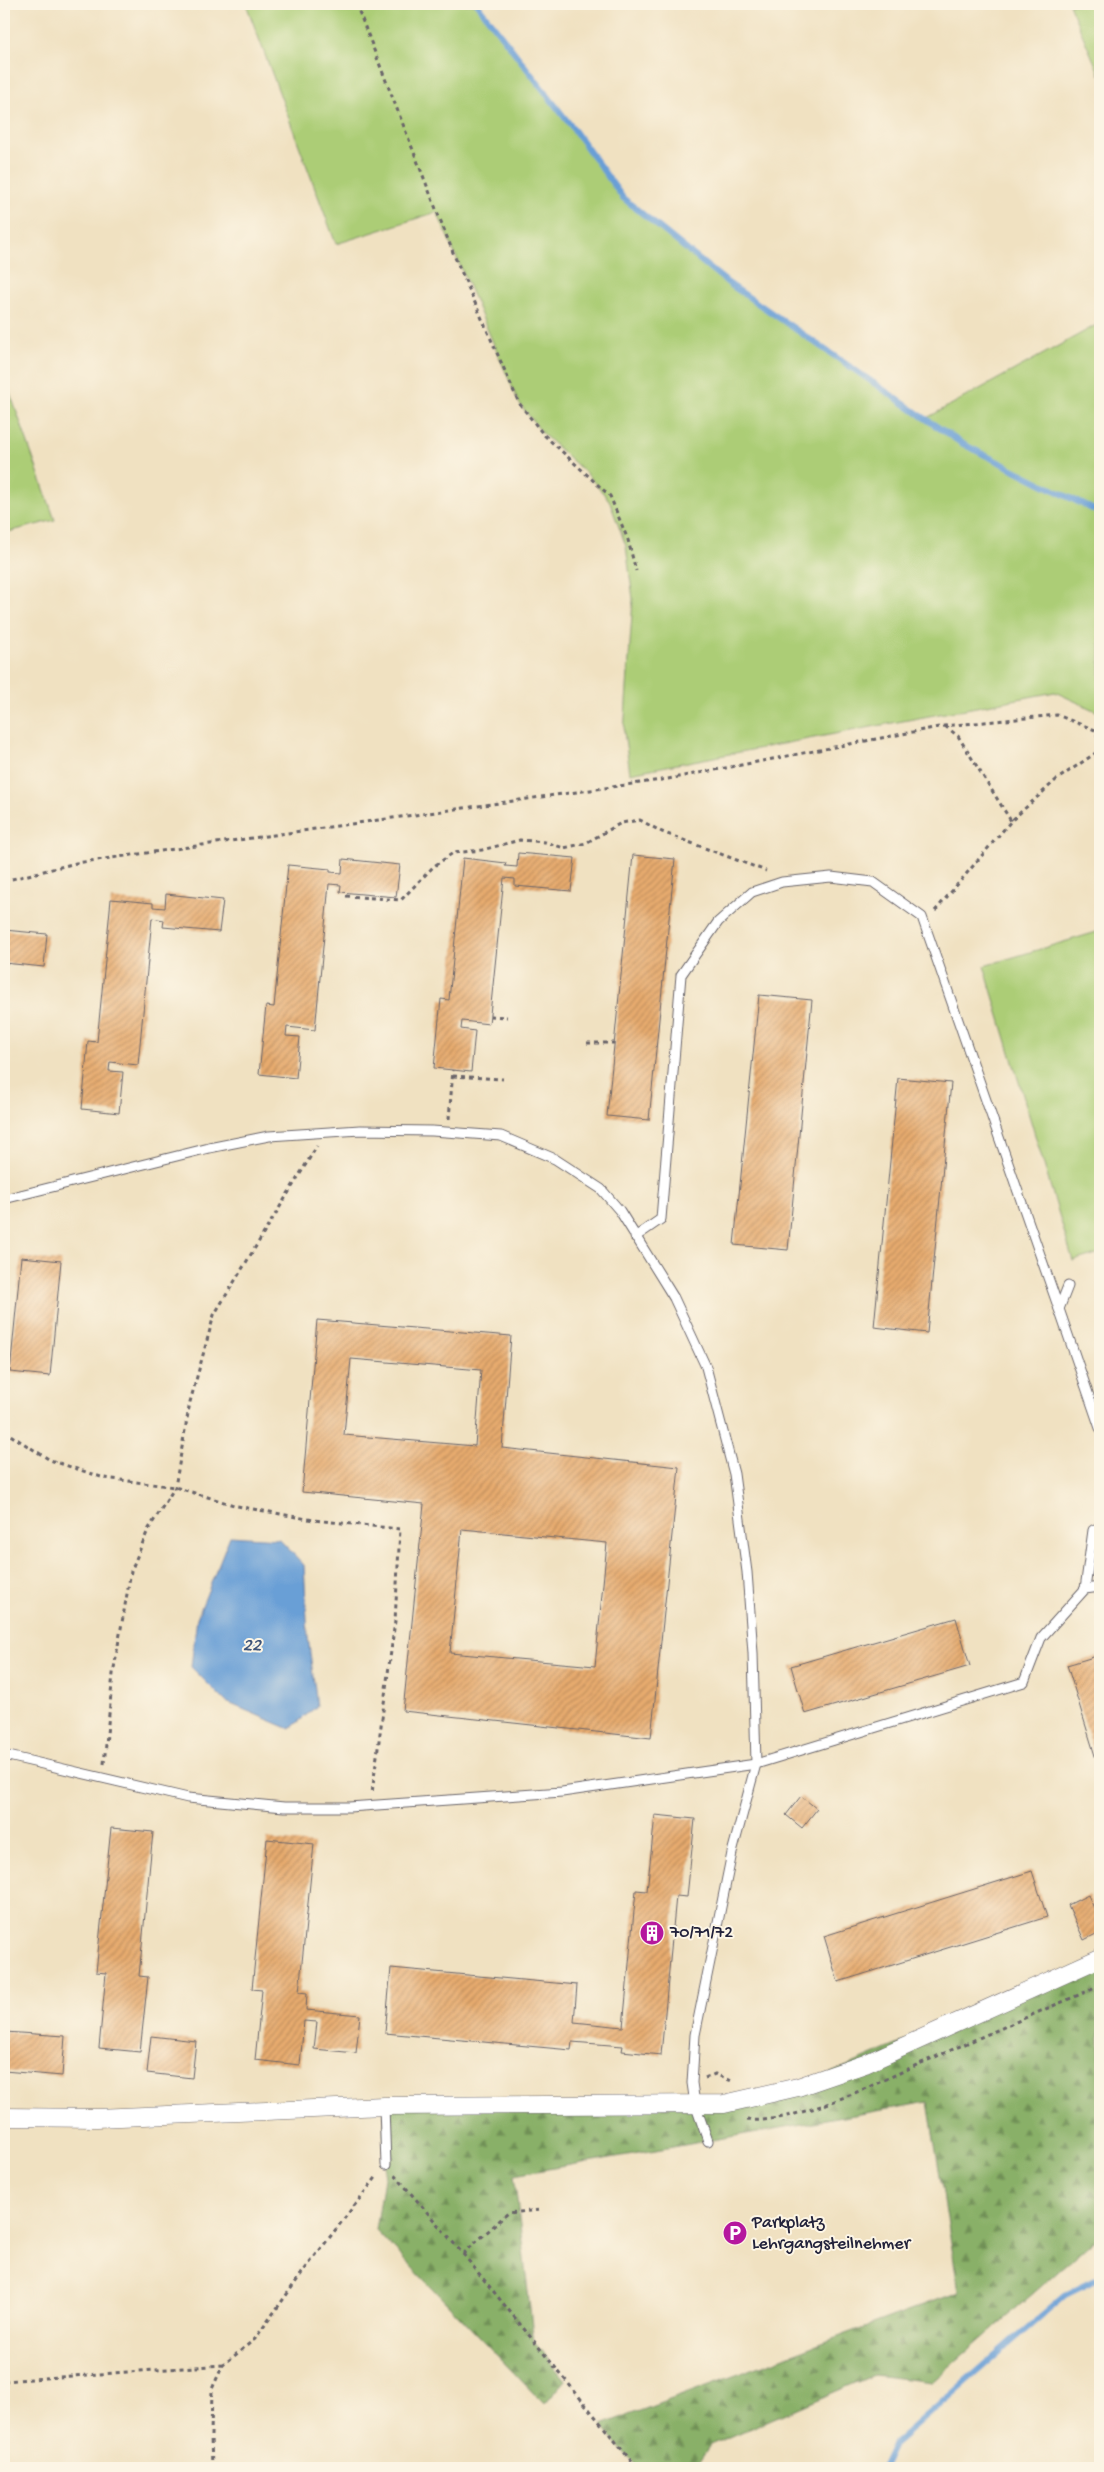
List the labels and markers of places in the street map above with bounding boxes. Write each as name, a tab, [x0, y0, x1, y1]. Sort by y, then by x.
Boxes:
building icon: 70/71/72	[639, 1920, 665, 1946]
place label: 70/71/72	[669, 1923, 733, 1944]
place label: Parkplatz Lehrgangsteilnehmer	[751, 2213, 912, 2255]
parking icon: Parkplatz Lehrgangsteilnehmer	[722, 2220, 748, 2246]

